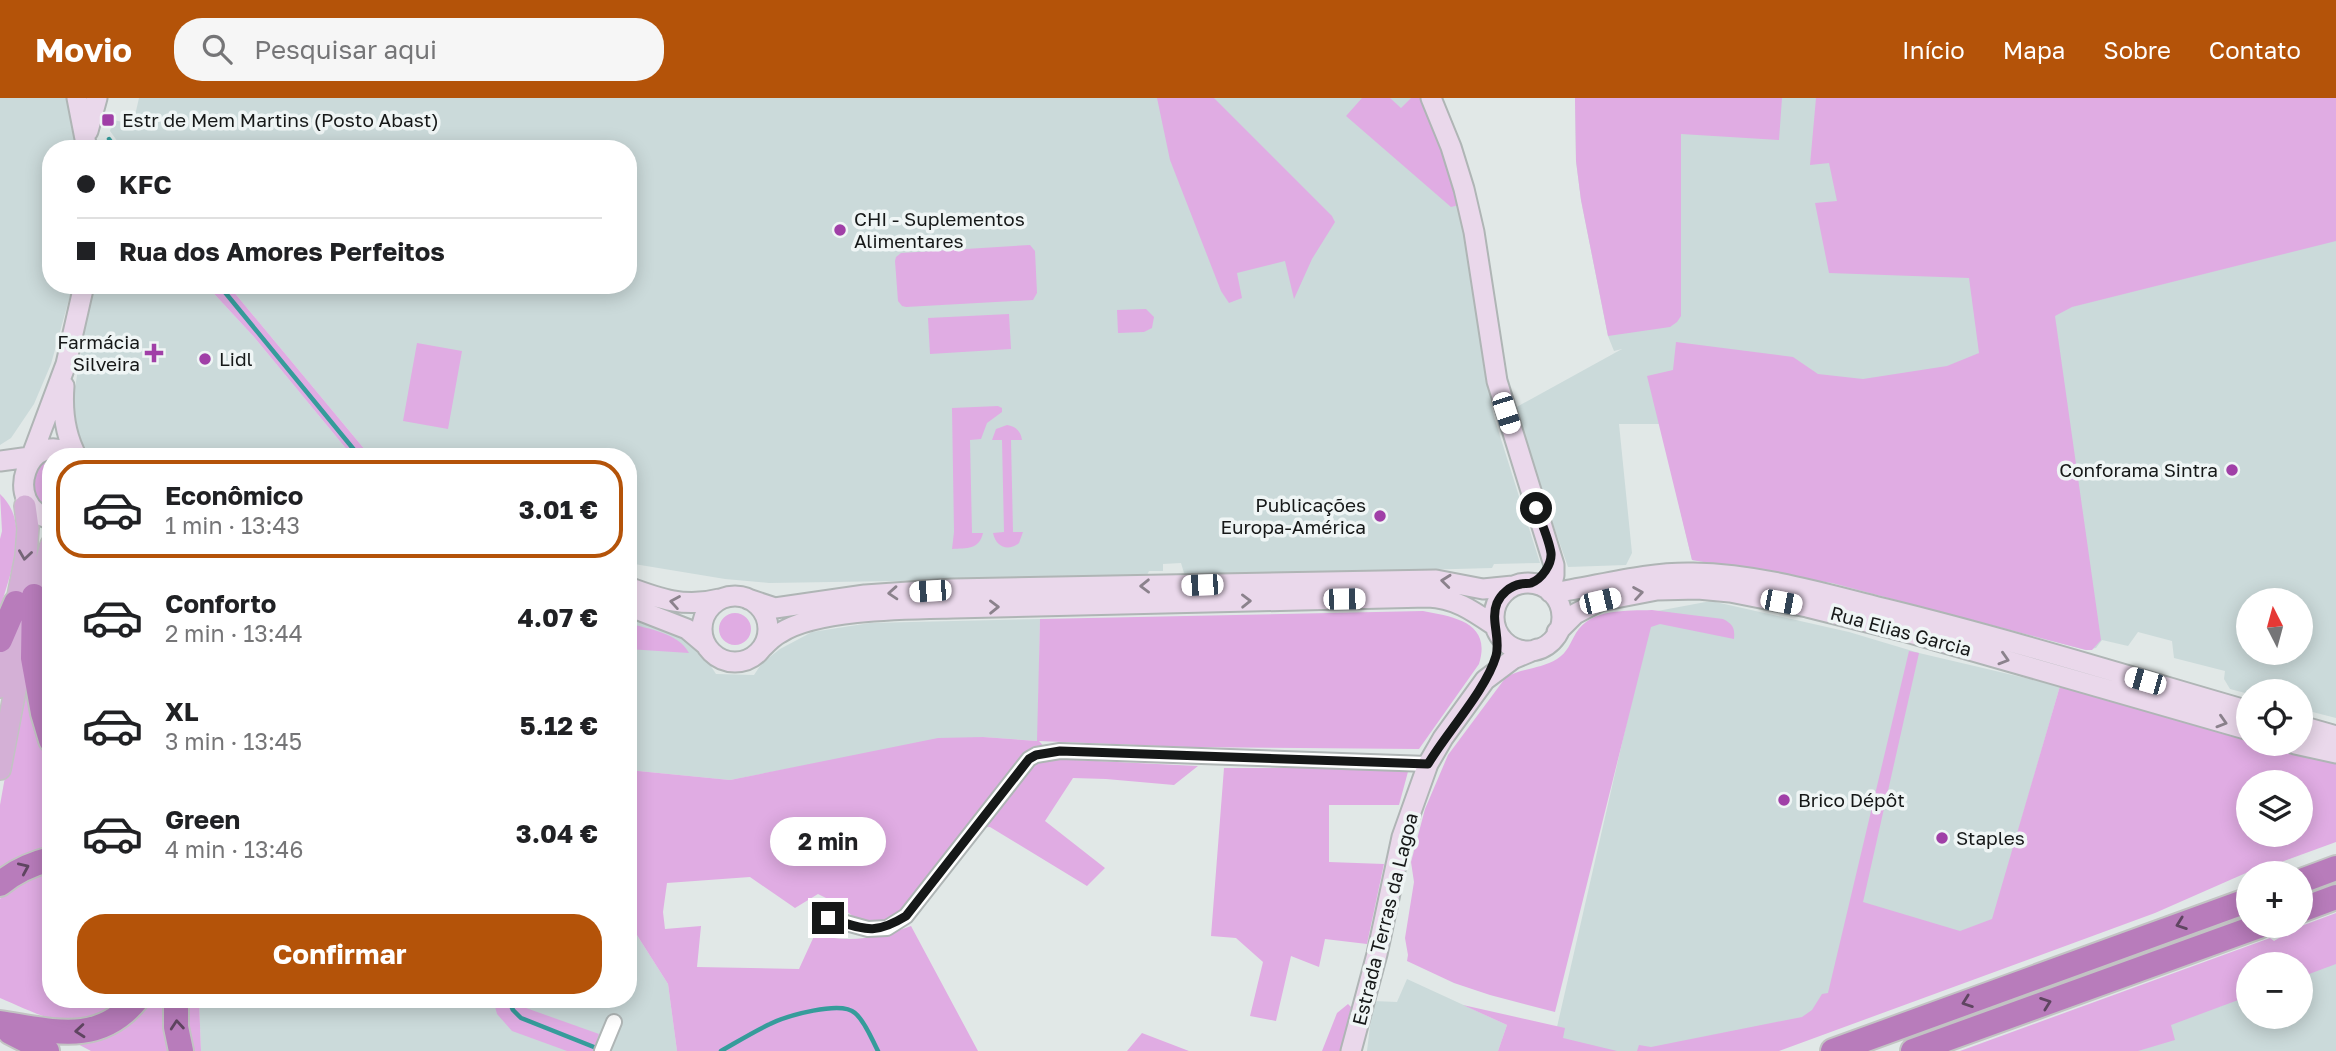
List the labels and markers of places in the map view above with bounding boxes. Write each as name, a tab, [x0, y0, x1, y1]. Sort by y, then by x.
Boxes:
place label: Estr de Mem Martins (Posto Abast)	[122, 108, 439, 131]
marker: Estr de Mem Martins (Posto Abast)	[100, 112, 116, 128]
place label: CHI - Suplementos Alimentares	[854, 207, 1025, 252]
marker: CHI - Suplementos Alimentares	[832, 222, 848, 238]
place label: Farmácia Silveira	[57, 330, 140, 375]
marker: Farmácia Silveira	[146, 345, 162, 361]
place label: Lidl	[219, 347, 253, 370]
marker: Lidl	[197, 351, 213, 367]
place label: Conforama Sintra	[2059, 458, 2218, 481]
marker: Conforama Sintra	[2224, 462, 2240, 478]
place label: Publicações Europa-América	[1220, 493, 1366, 538]
marker: Publicações Europa-América	[1372, 508, 1388, 524]
place label: Brico Dépôt	[1798, 788, 1905, 811]
marker: Brico Dépôt	[1776, 792, 1792, 808]
place label: Staples	[1956, 826, 2025, 849]
marker: Staples	[1934, 830, 1950, 846]

